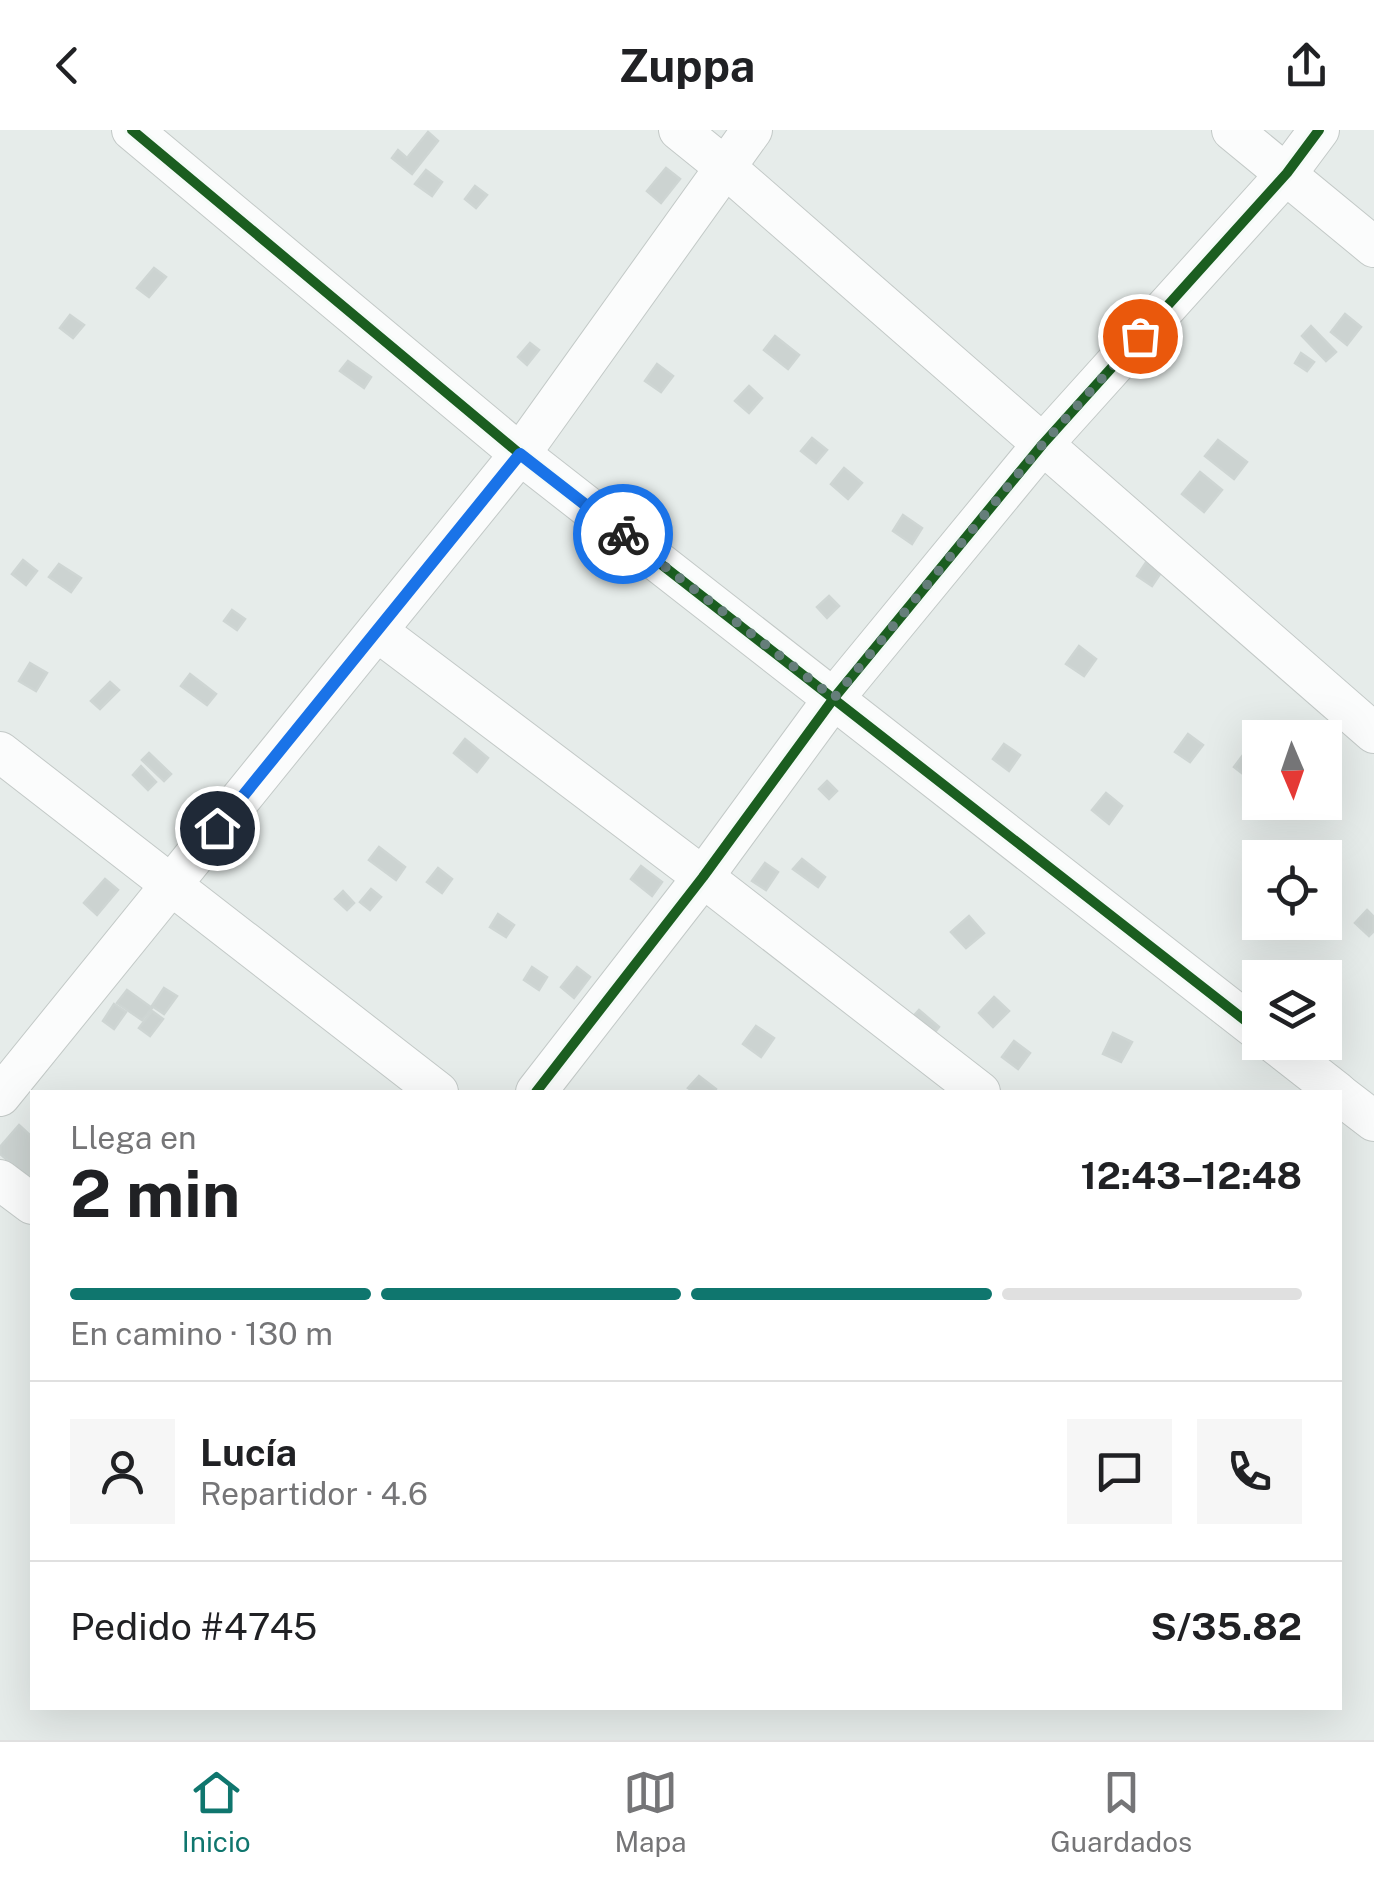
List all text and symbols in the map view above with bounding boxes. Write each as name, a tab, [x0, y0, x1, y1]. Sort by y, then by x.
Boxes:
icon: back	[40, 38, 95, 93]
icon: share	[1279, 38, 1334, 93]
text: Zuppa	[619, 39, 755, 92]
pin	[1098, 294, 1183, 379]
icon: bag	[1113, 309, 1168, 364]
courier	[573, 484, 673, 584]
icon: bike	[596, 507, 651, 562]
north arrow	[1242, 720, 1342, 820]
map controls	[1242, 720, 1342, 1060]
pin	[175, 786, 260, 871]
icon: home	[190, 801, 245, 856]
button: locate	[1242, 840, 1342, 940]
button: layers	[1242, 960, 1342, 1060]
text: Llega en	[70, 1119, 196, 1156]
text: 12:43–12:48	[1080, 1153, 1302, 1198]
text: 2 min	[70, 1155, 240, 1232]
text: En camino · 130 m	[70, 1315, 333, 1352]
button: person	[70, 1419, 175, 1524]
button: chat	[1067, 1419, 1172, 1524]
button: phone	[1197, 1419, 1302, 1524]
text: Lucía	[200, 1430, 297, 1475]
text: Repartidor · 4.6	[200, 1475, 428, 1512]
text: Pedido #4745	[70, 1604, 317, 1649]
text: S/35.82	[1150, 1604, 1302, 1649]
tab: Inicio	[182, 1765, 251, 1858]
tab: Mapa	[614, 1765, 687, 1858]
tab: Guardados	[1050, 1765, 1192, 1858]

